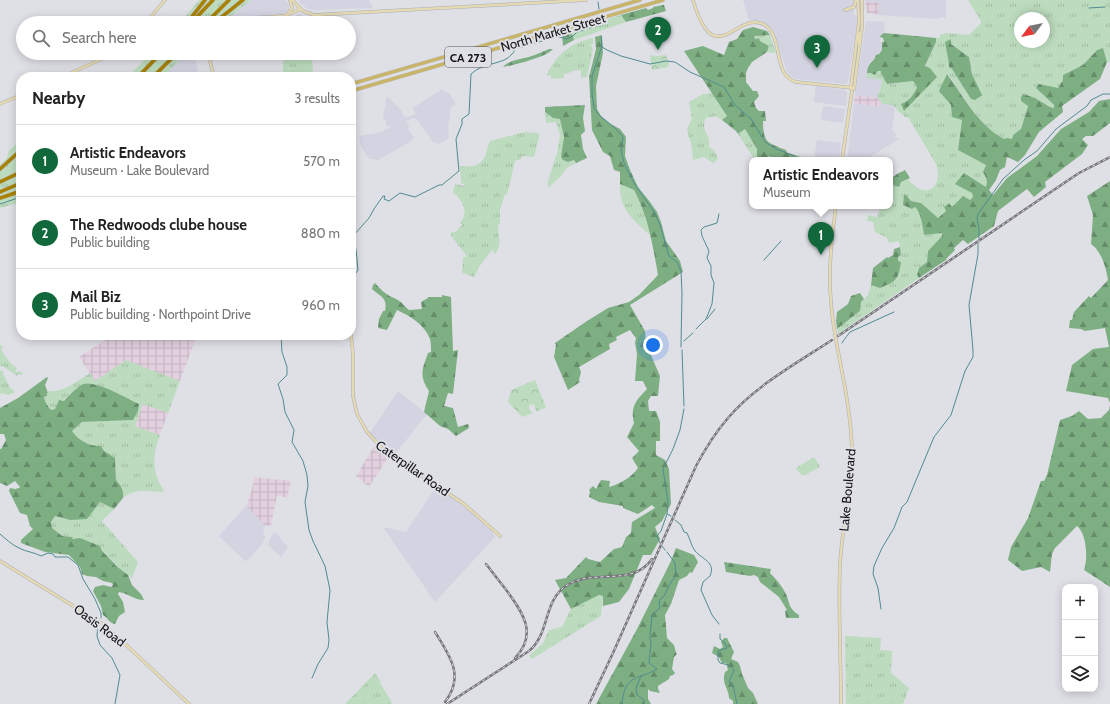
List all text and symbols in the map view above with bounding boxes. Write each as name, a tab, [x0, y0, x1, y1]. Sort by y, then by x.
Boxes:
street label: North Market Street	[499, 9, 608, 55]
north arrow	[1014, 12, 1050, 48]
search box	[16, 16, 356, 60]
pin: 2	[645, 17, 671, 50]
icon: search	[30, 27, 52, 49]
text: Search here	[62, 29, 137, 47]
pin: 3	[804, 35, 830, 68]
road number: CA 273	[445, 47, 491, 67]
text: Nearby	[32, 88, 85, 108]
text: 3 results	[294, 90, 340, 106]
text: Artistic Endeavors	[70, 144, 186, 162]
text: 1	[43, 153, 47, 169]
text: 570 m	[303, 153, 340, 169]
popup	[749, 157, 893, 209]
text: Museum · Lake Boulevard	[70, 162, 209, 178]
text: Artistic Endeavors	[763, 166, 879, 184]
text: Museum	[763, 184, 811, 200]
text: The Redwoods clube house	[70, 216, 247, 234]
pin: 1	[808, 222, 834, 255]
text: 2	[42, 225, 48, 241]
text: 880 m	[301, 225, 340, 241]
text: Public building	[70, 234, 150, 250]
text: Mail Biz	[70, 288, 121, 306]
text: 3	[41, 297, 49, 313]
text: 960 m	[302, 297, 340, 313]
text: Public building · Northpoint Drive	[70, 306, 251, 322]
your location	[643, 335, 663, 355]
street label: Caterpillar Road	[373, 437, 453, 499]
street label: Lake Boulevard	[835, 448, 859, 532]
map controls	[1062, 584, 1098, 692]
button: +	[1062, 584, 1098, 620]
street label: Oasis Road	[71, 600, 129, 650]
button: −	[1062, 620, 1098, 656]
button: layers	[1062, 656, 1098, 692]

